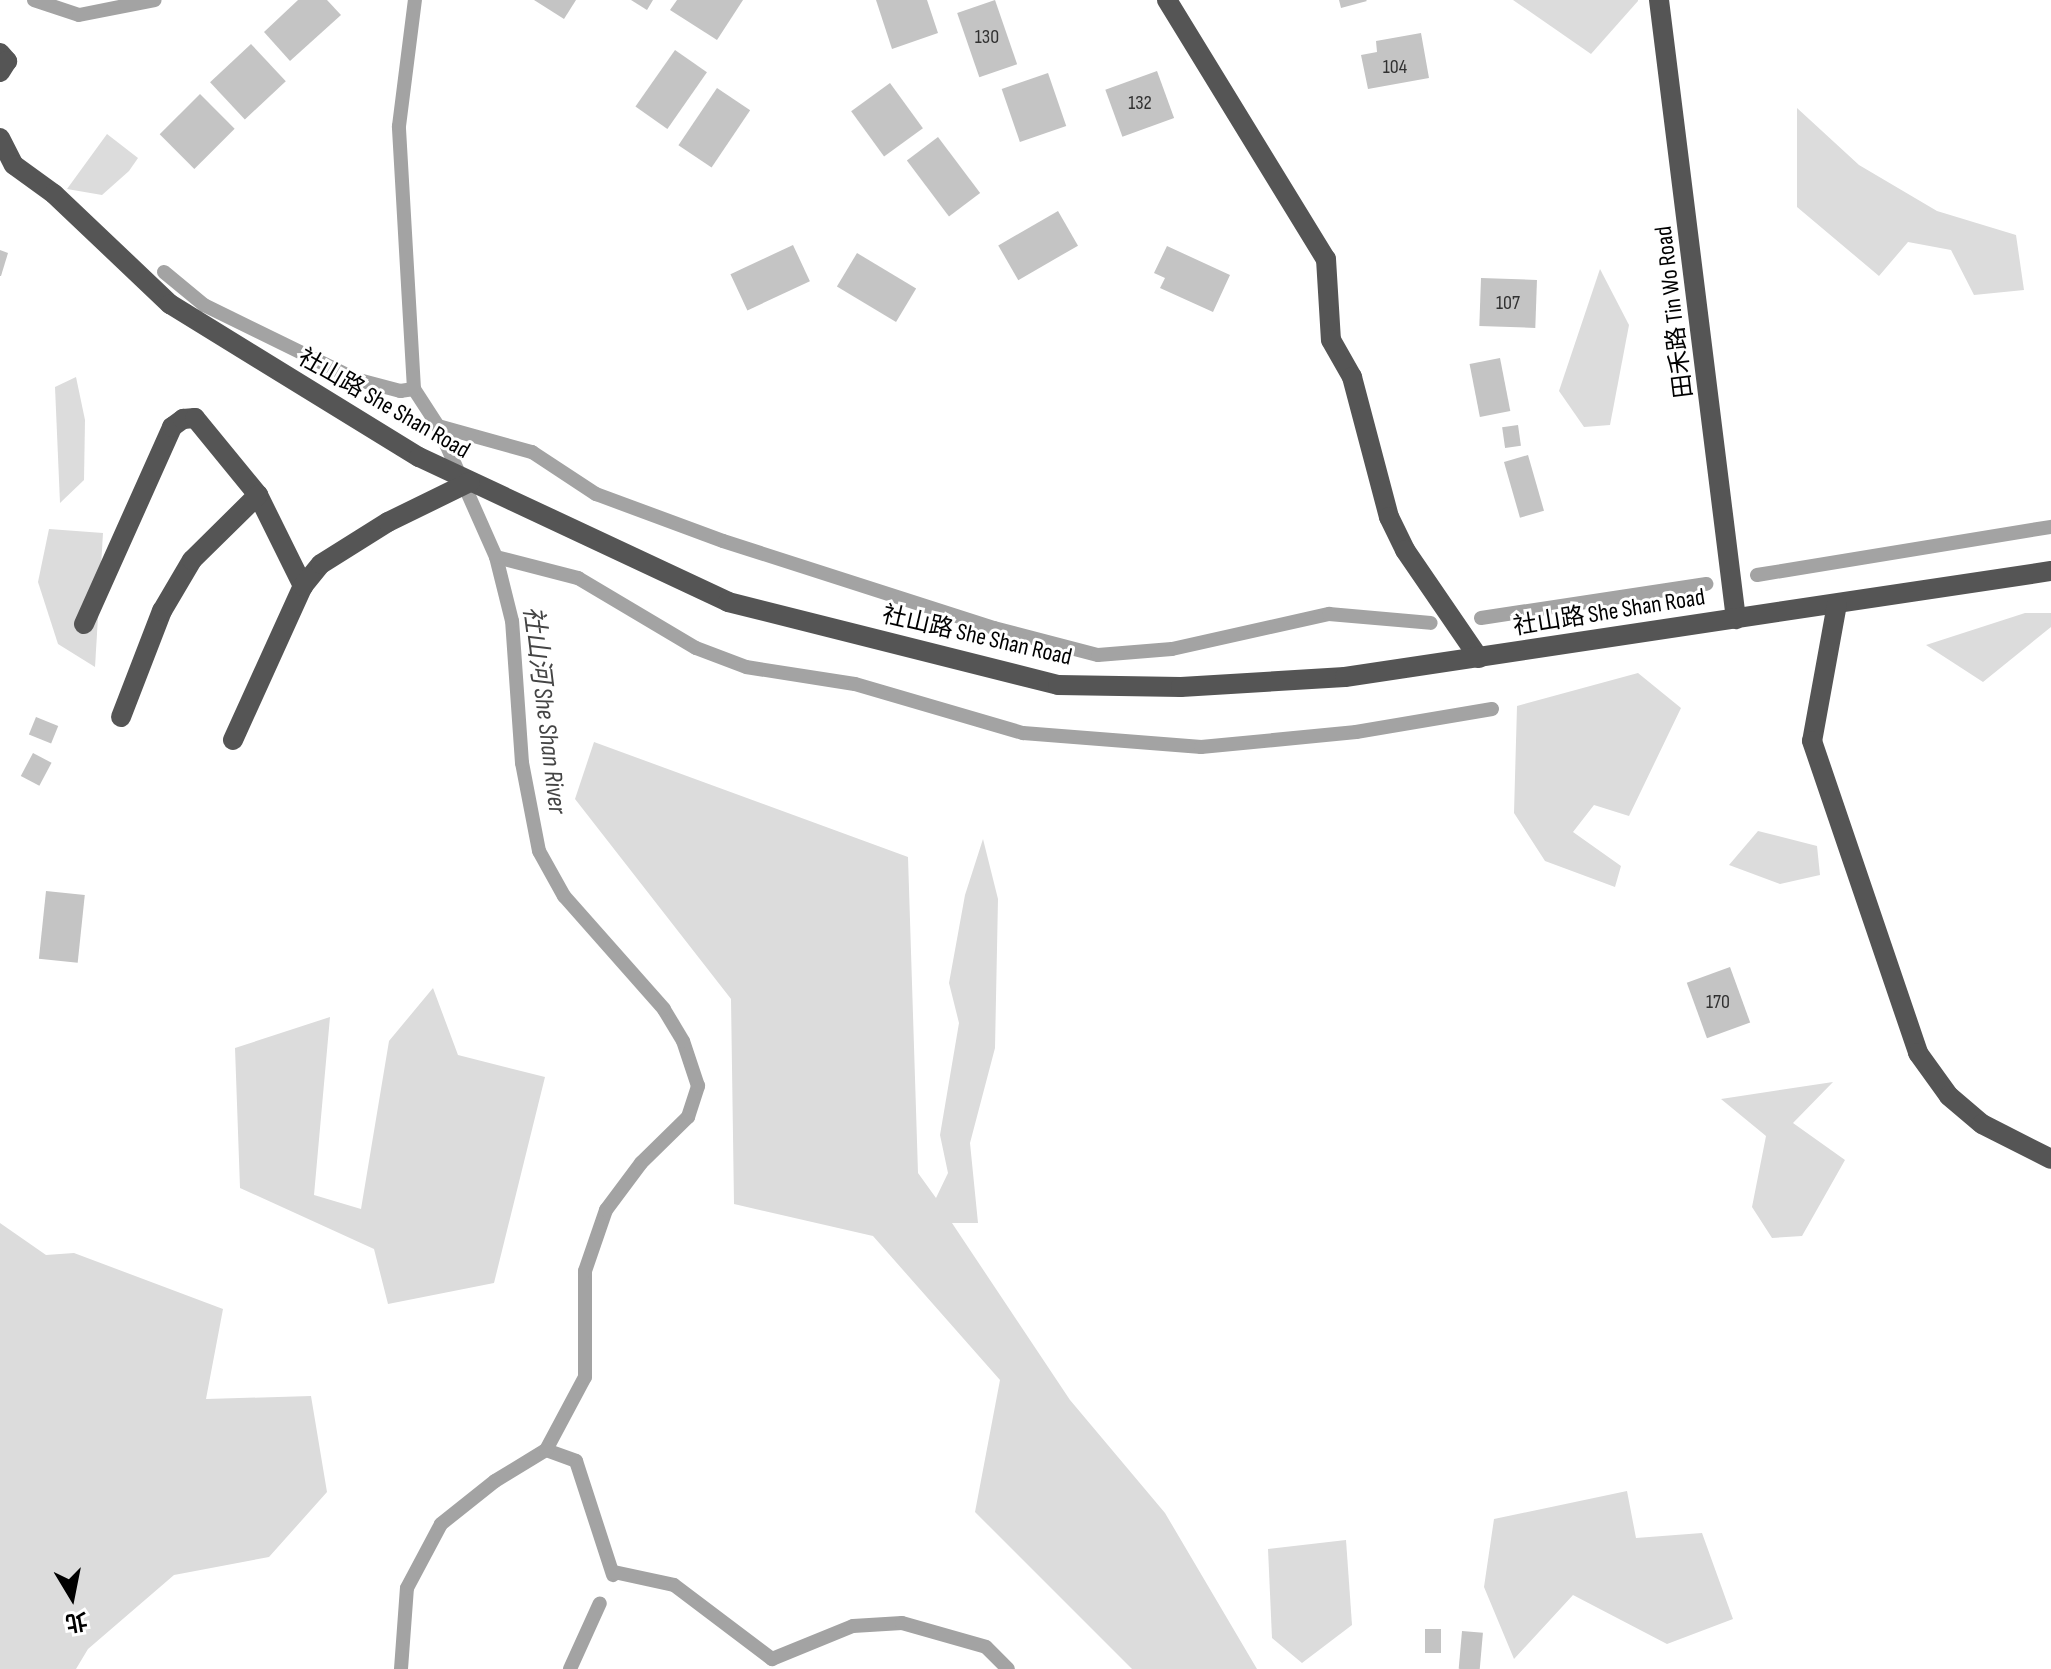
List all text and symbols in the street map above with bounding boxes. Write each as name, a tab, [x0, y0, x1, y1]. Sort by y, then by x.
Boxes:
house number: 130	[975, 25, 999, 49]
house number: 104	[1383, 55, 1407, 79]
house number: 132	[1128, 91, 1152, 115]
street label: 田禾路 Tin Wo Road	[1649, 224, 1699, 400]
house number: 107	[1496, 291, 1520, 315]
street label: 社山路 She Shan Road	[293, 343, 475, 465]
street label: 社山路 She Shan Road	[1511, 583, 1707, 641]
street label: 社山路 She Shan Road	[879, 600, 1075, 672]
water label: 社山河 She Shan River	[516, 604, 572, 816]
house number: 170	[1706, 990, 1730, 1014]
north arrow	[32, 1557, 112, 1637]
text: 北	[63, 1606, 89, 1636]

